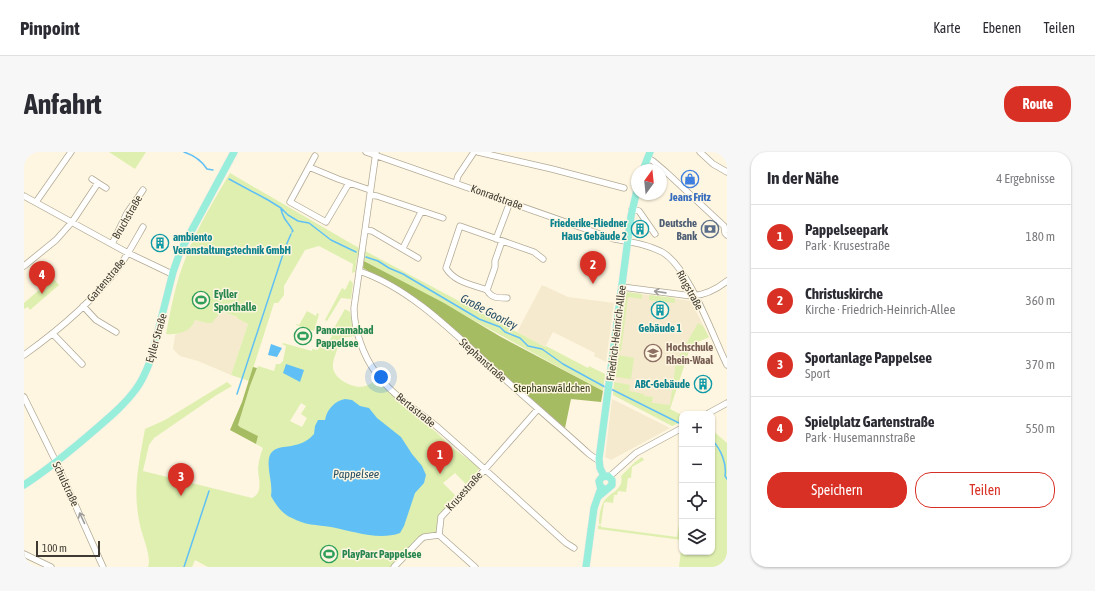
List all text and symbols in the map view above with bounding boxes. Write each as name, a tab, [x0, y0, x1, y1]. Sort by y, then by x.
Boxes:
text: Pinpoint	[20, 17, 80, 39]
text: Karte	[933, 20, 960, 36]
text: Ebenen	[982, 20, 1021, 36]
text: Teilen	[1043, 20, 1075, 36]
button: Route	[1004, 86, 1071, 122]
text: Anfahrt	[24, 88, 102, 120]
north arrow	[631, 164, 667, 200]
text: In der Nähe	[767, 168, 839, 188]
shop icon: Jeans Fritz	[680, 169, 700, 189]
text: 4 Ergebnisse	[996, 171, 1055, 186]
street label: Konradstraße	[469, 182, 525, 212]
place label: Jeans Fritz	[668, 191, 711, 203]
street label: Bruchstraße	[110, 193, 144, 241]
place label: Friederike-Fliedner Haus Gebäude 2	[550, 217, 628, 242]
place label: Deutsche Bank	[659, 217, 697, 242]
building icon: Friederike-Fliedner Haus Gebäude 2	[630, 219, 650, 239]
bank icon: Deutsche Bank	[700, 219, 720, 239]
text: Pappelseepark	[805, 221, 888, 238]
text: 1	[777, 229, 783, 244]
text: 180 m	[1026, 229, 1055, 244]
place label: ambiento Veranstaltungstechnik GmbH	[172, 231, 291, 256]
building icon: ambiento Veranstaltungstechnik GmbH	[150, 233, 170, 253]
text: Park · Krusestraße	[805, 238, 890, 253]
pin: 2	[580, 251, 606, 284]
street label: Gartenstraße	[84, 256, 128, 304]
pin: 4	[29, 261, 55, 294]
street label: Ringstraße	[674, 268, 706, 312]
street label: Friedrich-Heinrich-Allee	[604, 284, 628, 382]
text: Christuskirche	[805, 285, 883, 302]
place label: Eyller Sporthalle	[214, 288, 256, 313]
one-way arrow	[654, 288, 667, 296]
sports icon: Eyller Sporthalle	[191, 290, 211, 310]
water label: Große Goorley	[458, 291, 520, 333]
text: 2	[777, 293, 783, 308]
text: 360 m	[1026, 293, 1055, 308]
building icon: Gebäude 1	[650, 300, 670, 320]
text: Kirche · Friedrich-Heinrich-Allee	[805, 302, 955, 317]
street label: Eyller Straße	[143, 312, 169, 364]
place label: Gebäude 1	[638, 322, 682, 334]
place label: Panoramabad Pappelsee	[316, 324, 374, 349]
sports icon: Panoramabad Pappelsee	[293, 326, 313, 346]
street label: Stephanstraße	[457, 336, 509, 384]
place label: Hochschule Rhein-Waal	[666, 341, 714, 366]
school or university icon: Hochschule Rhein-Waal	[643, 343, 663, 363]
text: Sportanlage Pappelsee	[805, 349, 932, 366]
text: 3	[777, 357, 783, 372]
text: 370 m	[1026, 357, 1055, 372]
text: Sport	[805, 366, 830, 381]
your location	[371, 367, 391, 387]
building icon: ABC-Gebäude	[693, 374, 713, 394]
place label: ABC-Gebäude	[634, 378, 690, 390]
park label: Stephanswäldchen	[514, 382, 590, 394]
street label: Bertastraße	[394, 391, 438, 429]
map controls	[679, 411, 715, 555]
button: +	[679, 411, 715, 447]
text: Spielplatz Gartenstraße	[805, 413, 935, 430]
text: 4	[777, 421, 783, 436]
text: 550 m	[1026, 421, 1055, 436]
text: Park · Husemannstraße	[805, 430, 915, 445]
pin: 1	[427, 441, 453, 474]
button: −	[679, 447, 715, 483]
street label: Schulstraße	[51, 460, 81, 508]
pin: 3	[168, 463, 194, 496]
water label: Pappelsee	[333, 467, 380, 481]
street label: Krusestraße	[443, 469, 485, 513]
button: Speichern	[767, 472, 907, 508]
button: Teilen	[915, 472, 1055, 508]
button: locate	[679, 483, 715, 519]
one-way arrow	[78, 513, 85, 525]
button: layers	[679, 519, 715, 555]
scale bar	[36, 539, 100, 558]
text: 100 m	[42, 542, 67, 554]
sports icon: PlayParc Pappelsee	[319, 544, 339, 564]
place label: PlayParc Pappelsee	[342, 548, 422, 560]

